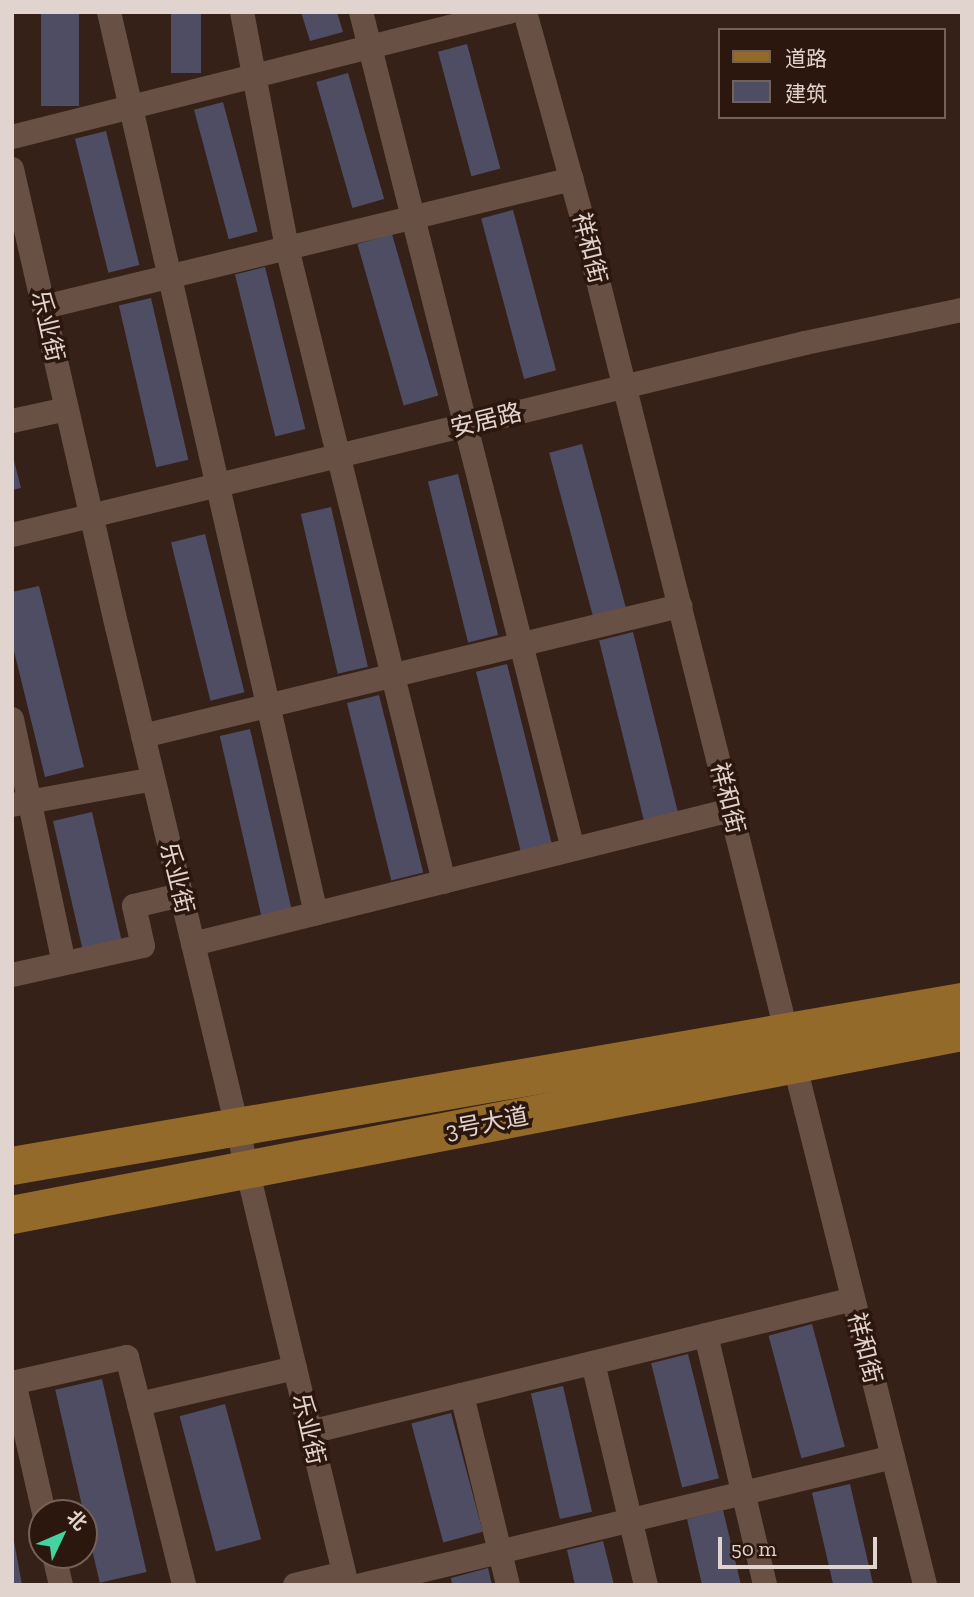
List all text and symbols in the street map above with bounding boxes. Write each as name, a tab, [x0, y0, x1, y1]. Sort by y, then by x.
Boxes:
legend	[718, 28, 946, 119]
text: 道路	[785, 46, 827, 71]
text: 建筑	[785, 81, 827, 106]
street label: 祥和街	[567, 210, 613, 286]
street label: 乐业街	[26, 288, 70, 364]
street label: 安居路	[448, 397, 524, 443]
street label: 祥和街	[705, 760, 751, 836]
street label: 乐业街	[154, 840, 200, 916]
street label: 3号大道	[443, 1101, 531, 1145]
street label: 祥和街	[842, 1310, 888, 1386]
street label: 乐业街	[287, 1391, 331, 1467]
north arrow	[28, 1499, 98, 1569]
text: 北	[62, 1506, 92, 1535]
scale bar	[722, 1524, 881, 1568]
text: 50 m	[731, 1536, 777, 1561]

